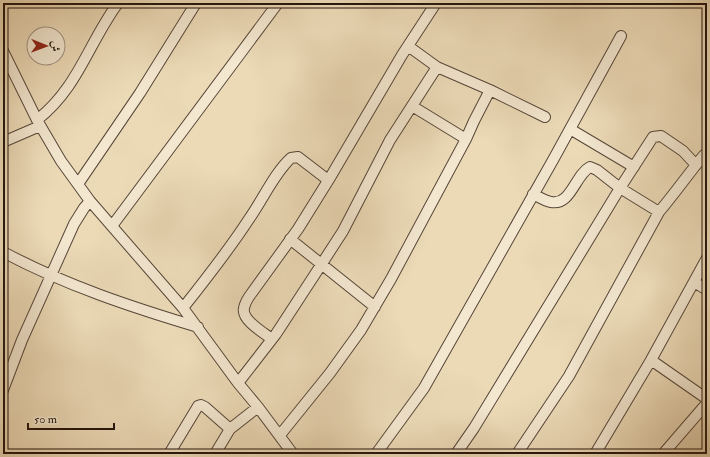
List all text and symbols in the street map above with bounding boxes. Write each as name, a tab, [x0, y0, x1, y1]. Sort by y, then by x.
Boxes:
north arrow	[26, 26, 66, 66]
text: ش	[49, 41, 62, 52]
scale bar	[28, 405, 114, 431]
text: 50 m	[34, 412, 58, 427]

